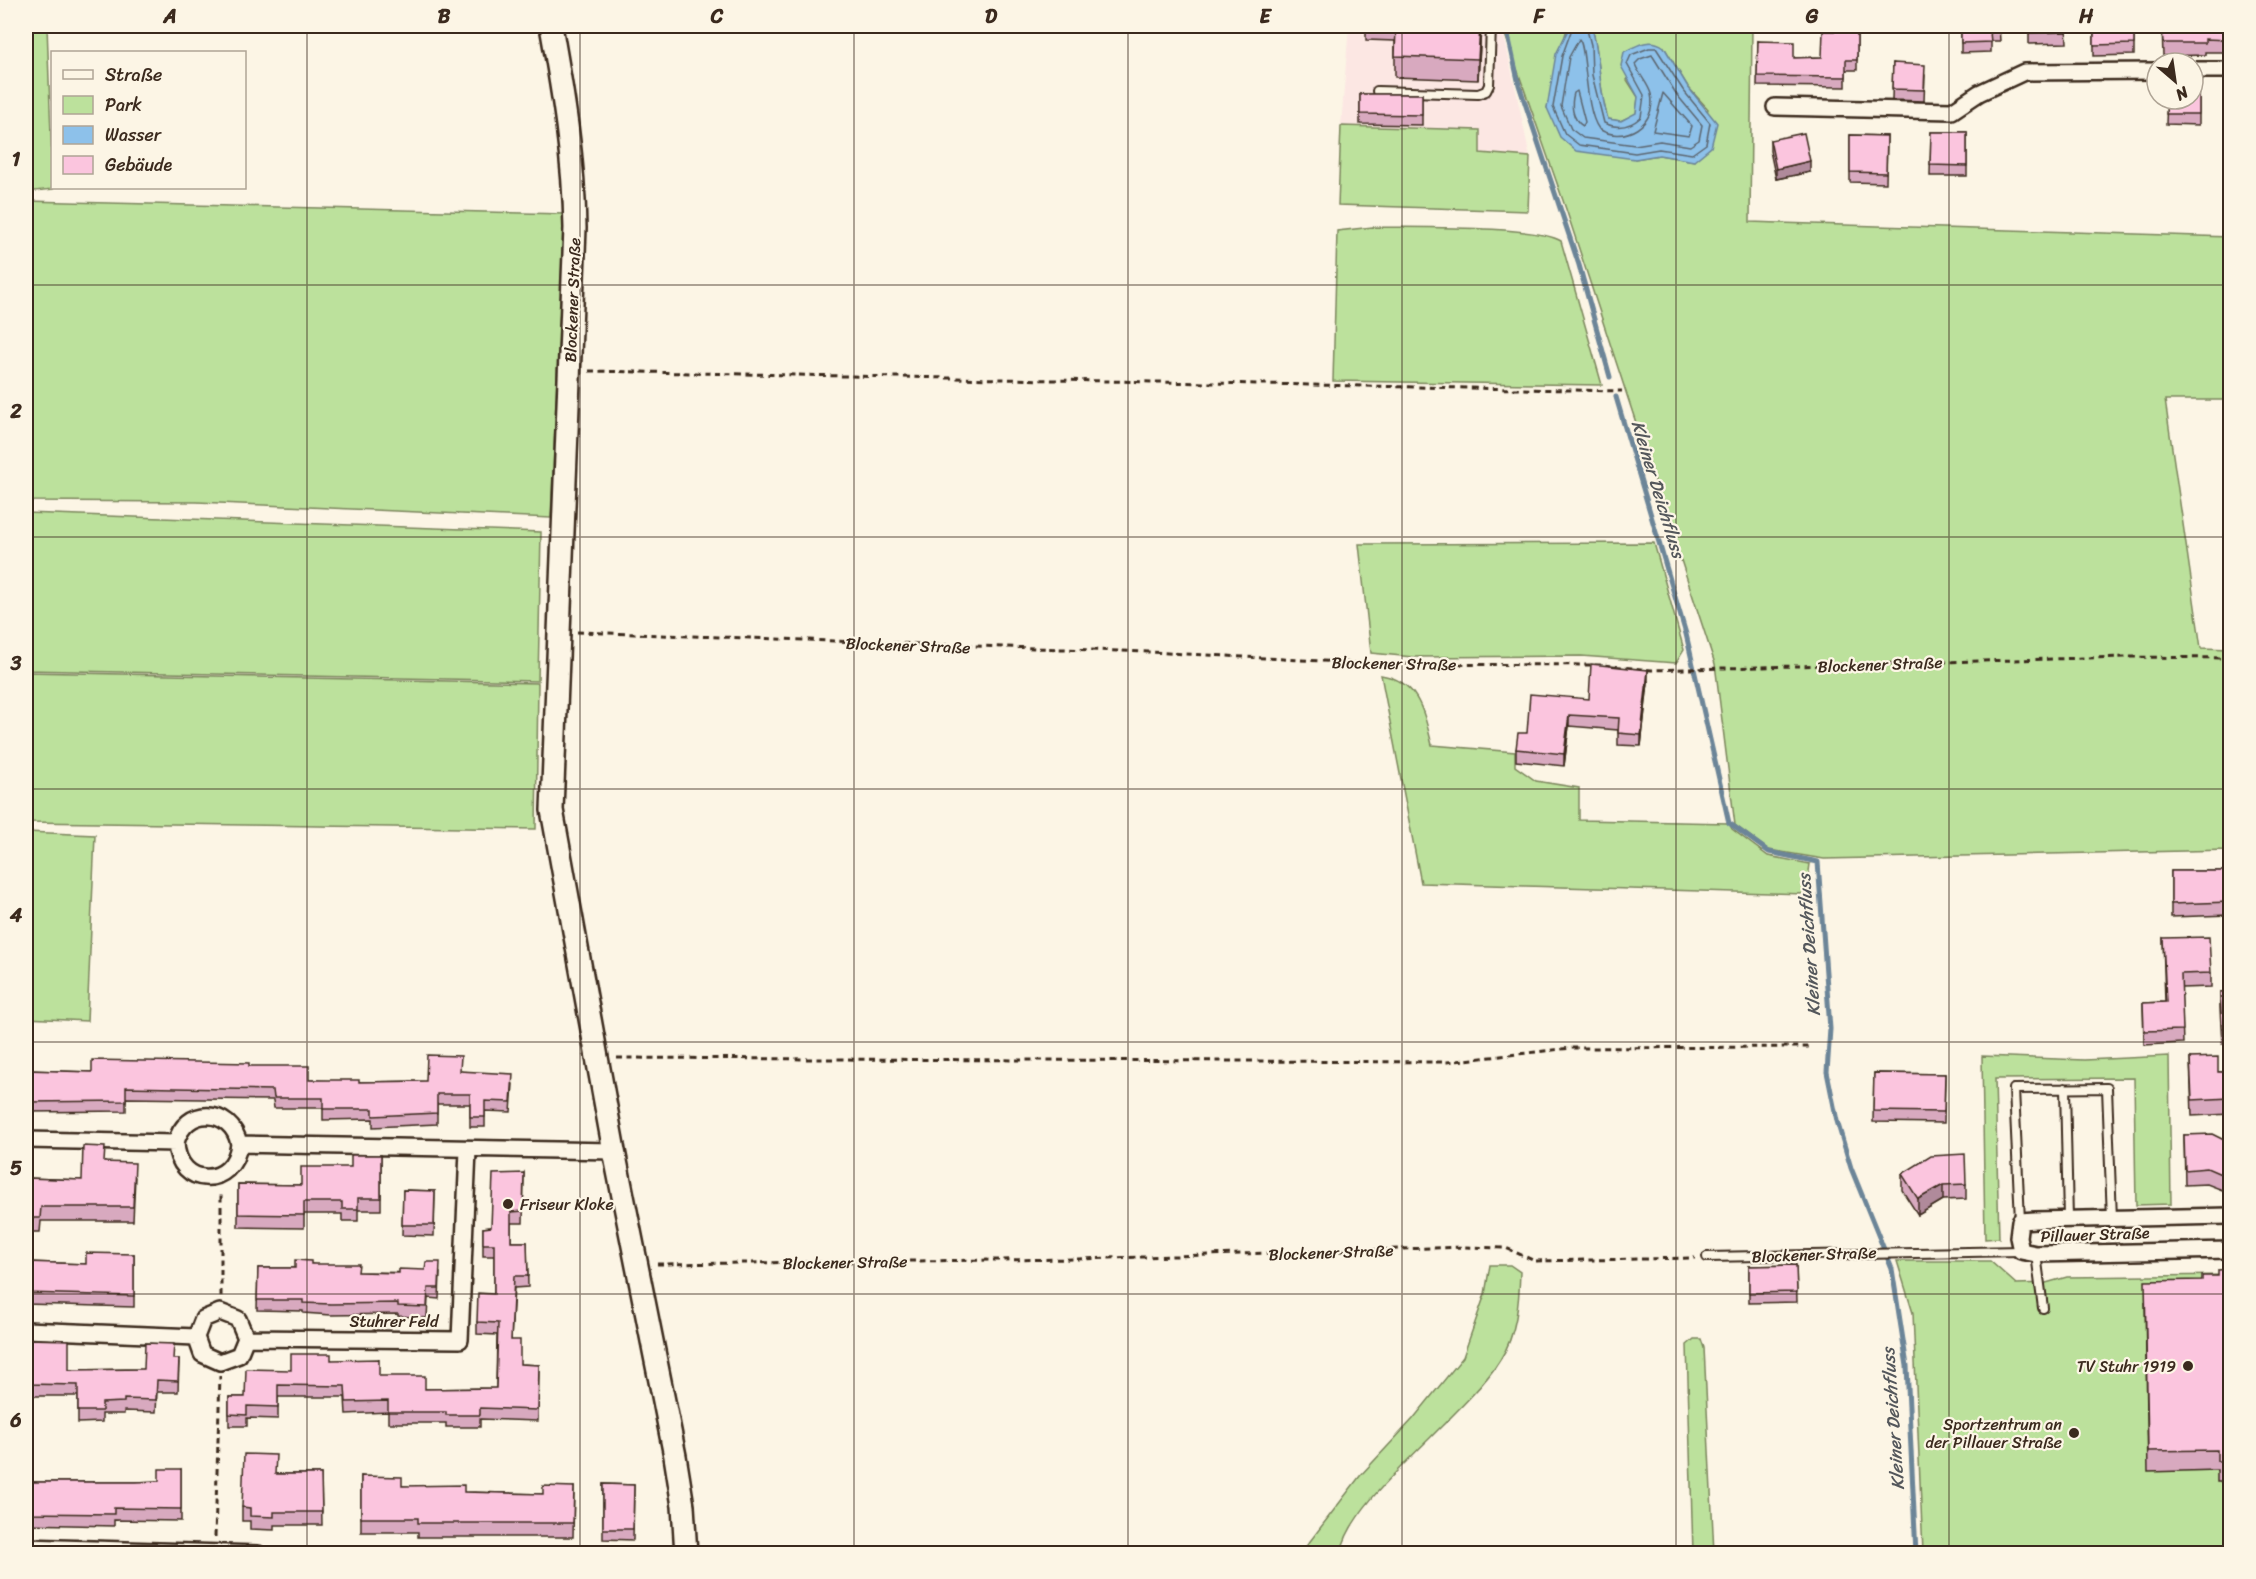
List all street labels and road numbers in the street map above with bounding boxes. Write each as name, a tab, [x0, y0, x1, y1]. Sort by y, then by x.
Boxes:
street label: Blockener Straße	[556, 237, 589, 363]
street label: Blockener Straße	[845, 629, 971, 662]
street label: Blockener Straße	[1331, 648, 1457, 679]
street label: Blockener Straße	[1817, 648, 1943, 681]
street label: Pillauer Straße	[2040, 1218, 2150, 1251]
street label: Blockener Straße	[1268, 1236, 1394, 1269]
street label: Blockener Straße	[1751, 1238, 1877, 1271]
street label: Blockener Straße	[782, 1247, 908, 1278]
street label: Stuhrer Feld	[350, 1307, 440, 1336]

